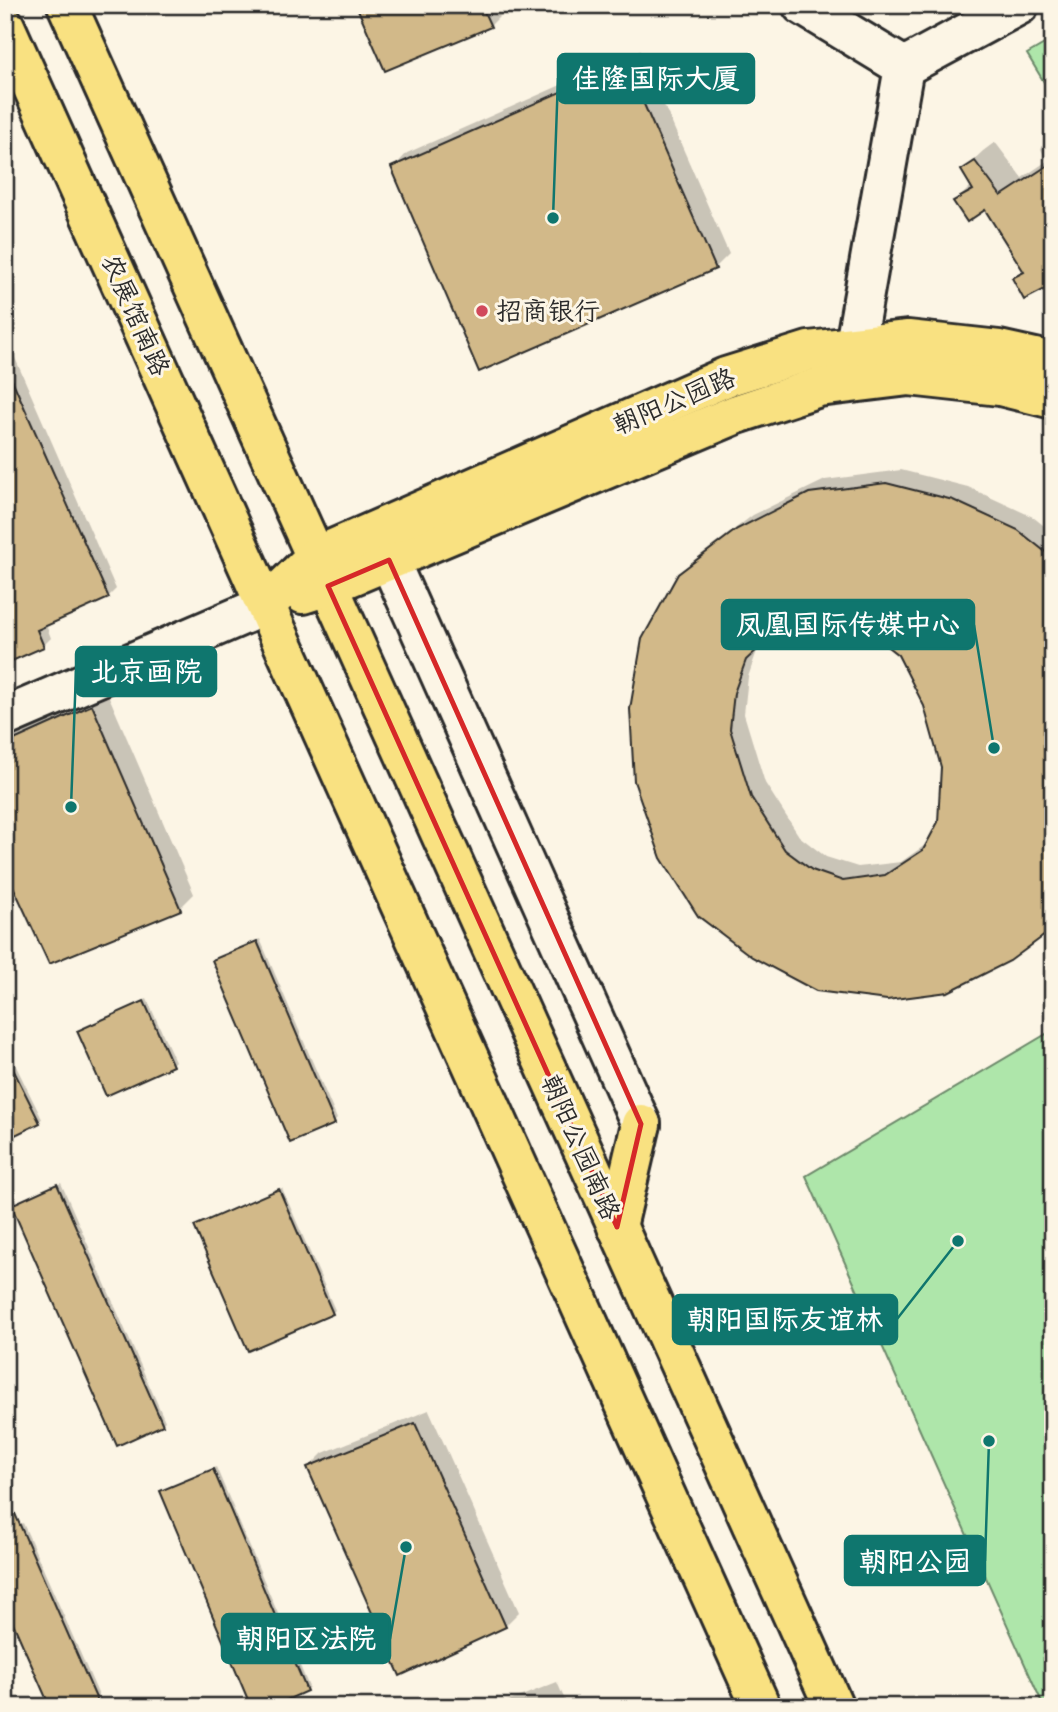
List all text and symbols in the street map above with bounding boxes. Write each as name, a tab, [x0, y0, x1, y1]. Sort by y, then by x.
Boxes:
callout: 佳隆国际大厦	[558, 54, 754, 103]
text: 佳隆国际大厦	[572, 54, 740, 103]
street label: 农展馆南路	[89, 246, 183, 384]
place label: 招商银行	[496, 288, 600, 334]
marker: 招商银行	[474, 303, 490, 319]
street label: 朝阳公园路	[605, 354, 743, 448]
callout: 凤凰国际传媒中心	[722, 600, 974, 649]
text: 凤凰国际传媒中心	[736, 600, 960, 649]
callout: 北京画院	[76, 647, 216, 696]
text: 北京画院	[90, 647, 202, 696]
street label: 朝阳公园南路	[528, 1066, 634, 1228]
callout: 朝阳国际友谊林	[673, 1295, 897, 1344]
text: 朝阳国际友谊林	[687, 1295, 883, 1344]
callout: 朝阳公园	[845, 1536, 985, 1585]
text: 朝阳公园	[859, 1537, 971, 1586]
callout: 朝阳区法院	[222, 1614, 390, 1663]
text: 朝阳区法院	[236, 1614, 376, 1663]

